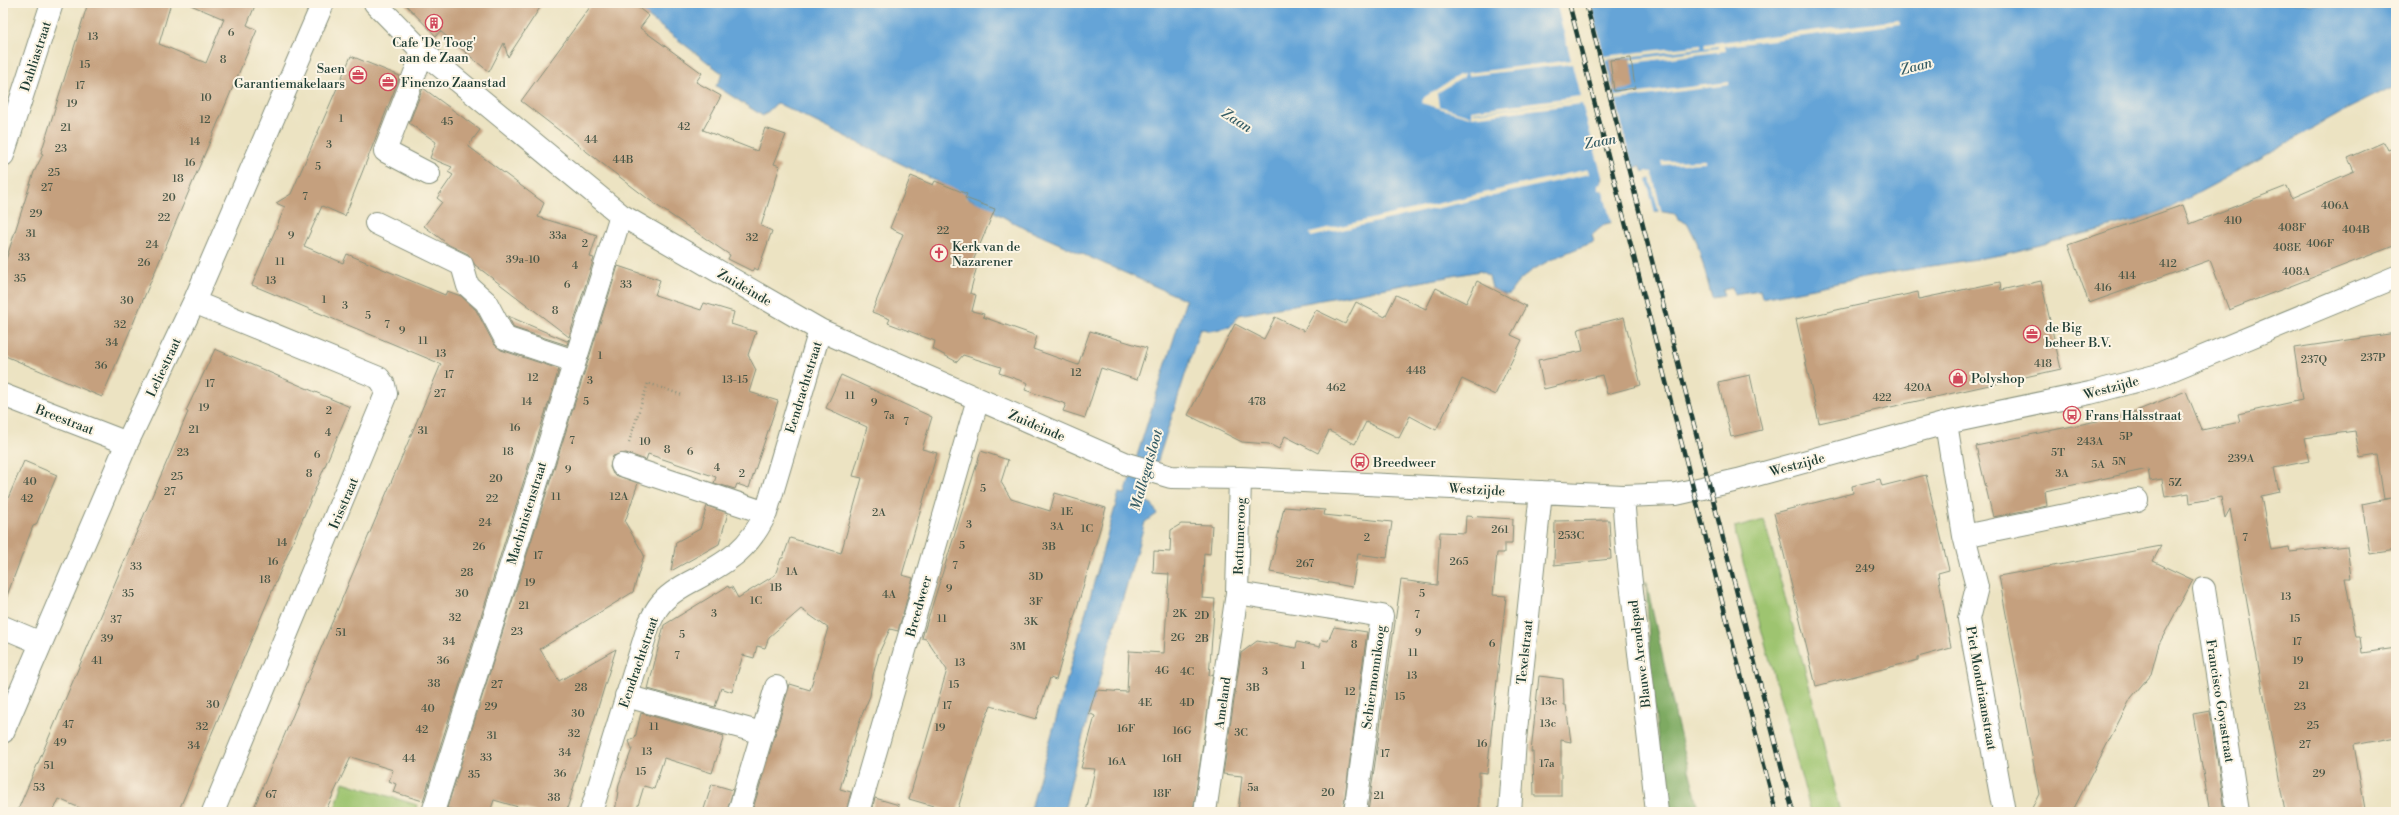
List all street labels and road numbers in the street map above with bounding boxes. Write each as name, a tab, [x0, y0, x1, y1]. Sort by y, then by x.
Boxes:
street label: Dahliastraat	[17, 19, 55, 93]
street label: Zuideinde	[714, 266, 775, 310]
street label: Leliestraat	[143, 335, 185, 400]
street label: Eendrachtstraat	[782, 339, 826, 435]
street label: Westzijde	[2081, 373, 2141, 403]
street label: Breestraat	[32, 401, 97, 439]
street label: Zuideinde	[1006, 407, 1068, 445]
street label: Westzijde	[1767, 450, 1827, 480]
street label: Machinistenstraat	[504, 459, 550, 567]
street label: Irisstraat	[326, 475, 362, 532]
street label: Westzijde	[1447, 480, 1506, 499]
street label: Rottumeroog	[1231, 497, 1249, 575]
street label: Breedweer	[902, 573, 935, 640]
street label: Blauwe Arendspad	[1625, 599, 1655, 710]
street label: Eendrachtstraat	[616, 614, 662, 710]
street label: Texelstraat	[1514, 619, 1536, 685]
street label: Schiermonnikoog	[1359, 624, 1389, 730]
street label: Piet Mondriaanstraat	[1962, 625, 2000, 752]
street label: Francisco Goyastraat	[2202, 638, 2238, 764]
street label: Ameland	[1211, 675, 1235, 731]

